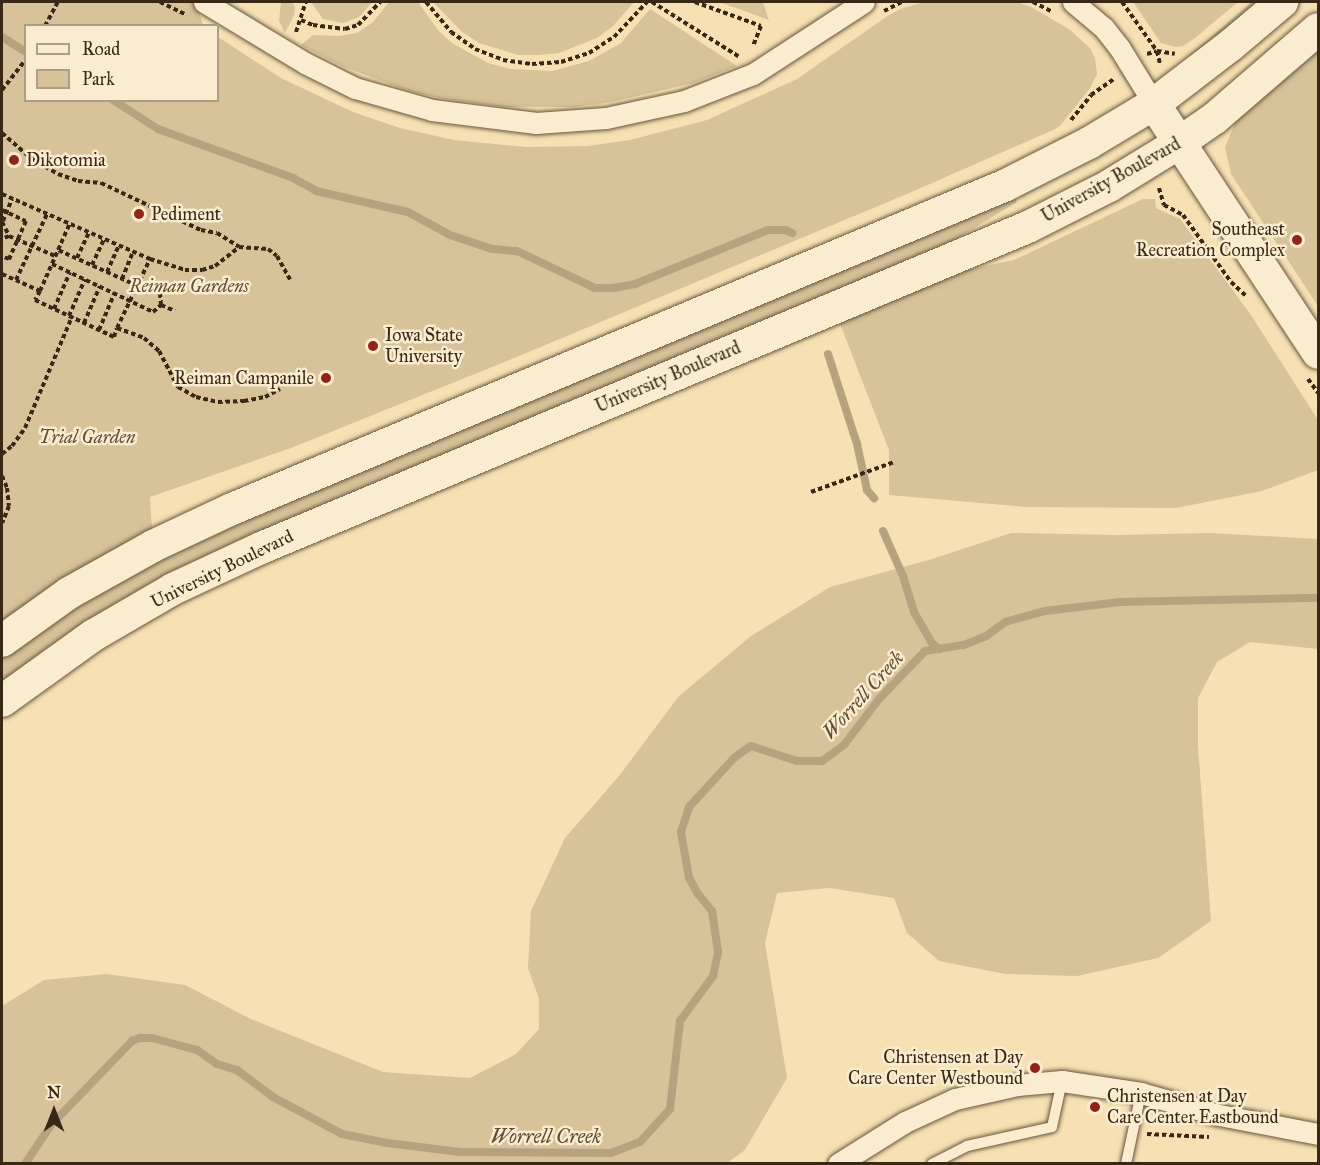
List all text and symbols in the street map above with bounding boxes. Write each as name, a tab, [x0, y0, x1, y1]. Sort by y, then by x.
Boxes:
legend	[24, 24, 219, 102]
text: Road	[82, 38, 120, 60]
text: Park	[82, 68, 115, 90]
street label: University Boulevard	[1038, 133, 1184, 227]
place label: Dikotomia	[26, 149, 106, 171]
marker: Dikotomia	[7, 153, 21, 167]
place label: Pediment	[151, 203, 221, 225]
marker: Pediment	[132, 207, 146, 221]
place label: Southeast Recreation Complex	[1136, 219, 1285, 262]
marker: Southeast Recreation Complex	[1290, 233, 1304, 247]
park label: Reiman Gardens	[129, 275, 249, 297]
place label: Iowa State University	[385, 325, 463, 368]
street label: University Boulevard	[592, 337, 744, 417]
marker: Iowa State University	[366, 339, 380, 353]
place label: Reiman Campanile	[174, 367, 314, 389]
marker: Reiman Campanile	[319, 371, 333, 385]
park label: Trial Garden	[39, 426, 135, 448]
street label: University Boulevard	[147, 525, 297, 613]
water label: Worrell Creek	[817, 646, 909, 744]
place label: Christensen at Day Care Center Westbound	[848, 1047, 1023, 1090]
marker: Christensen at Day Care Center Westbound	[1028, 1061, 1042, 1075]
north arrow	[24, 1081, 84, 1141]
text: N	[47, 1083, 61, 1102]
place label: Christensen at Day Care Center Eastbound	[1107, 1086, 1279, 1128]
marker: Christensen at Day Care Center Eastbound	[1088, 1100, 1102, 1114]
water label: Worrell Creek	[491, 1124, 601, 1148]

